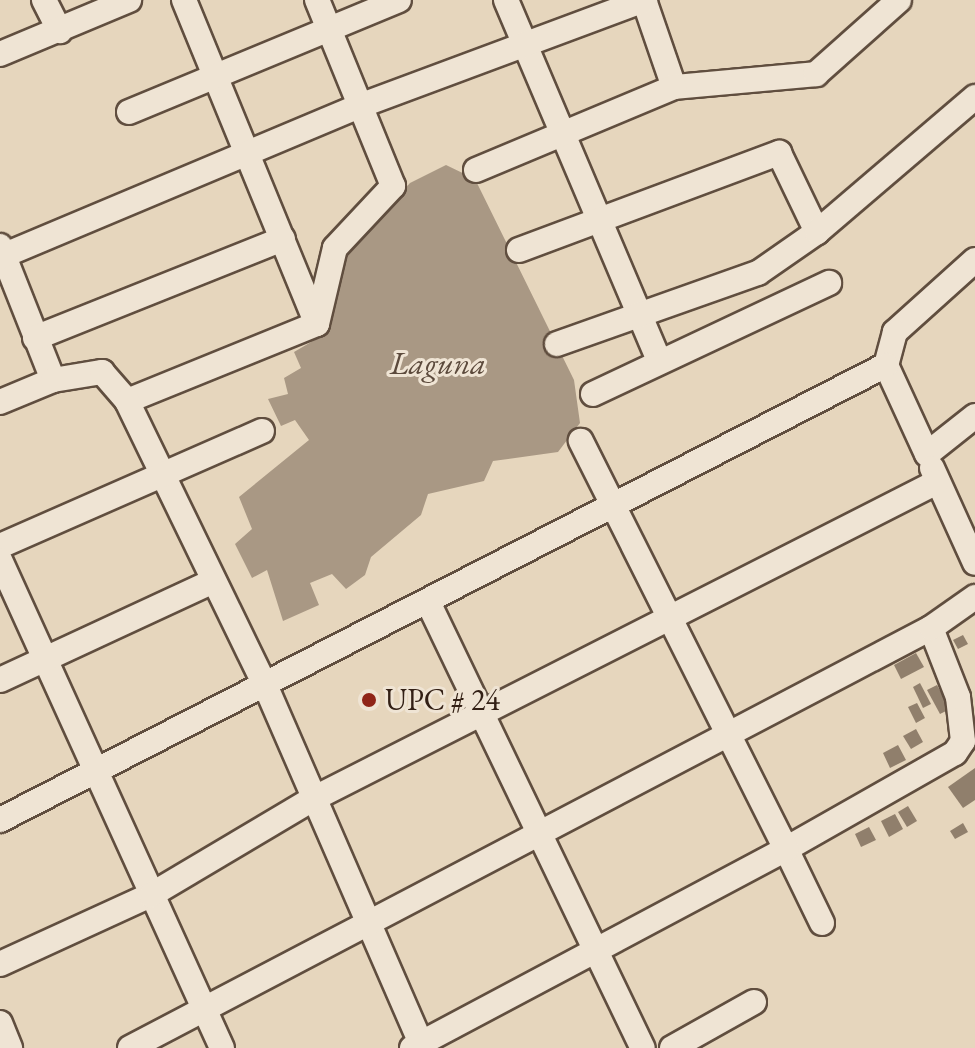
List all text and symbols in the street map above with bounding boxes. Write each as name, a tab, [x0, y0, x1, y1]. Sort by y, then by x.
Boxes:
water label: Laguna	[390, 344, 486, 382]
place label: UPC # 24	[385, 682, 500, 718]
marker: UPC # 24	[360, 691, 378, 709]

